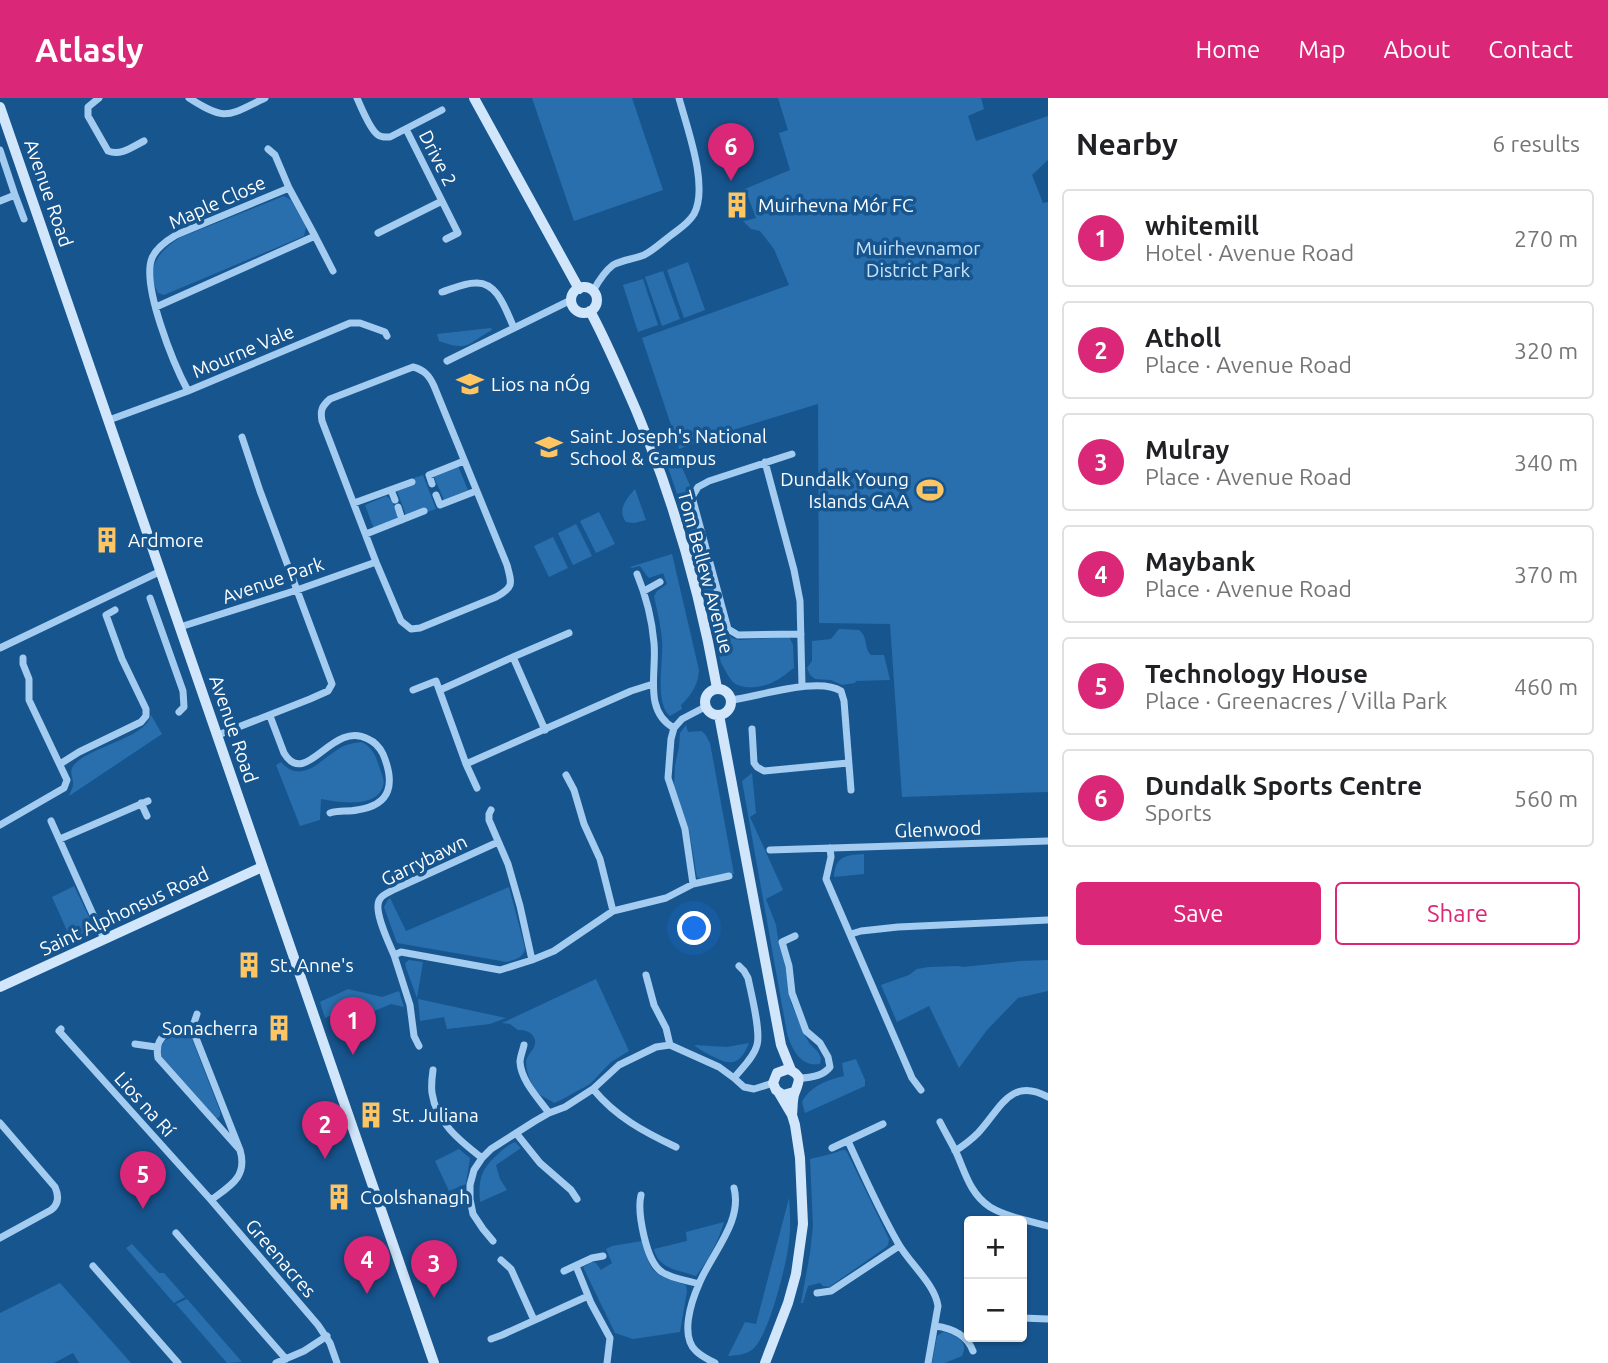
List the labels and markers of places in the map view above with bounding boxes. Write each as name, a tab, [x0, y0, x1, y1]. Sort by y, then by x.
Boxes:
pin: 6	[708, 123, 754, 181]
building icon: Muirhevna Mór FC	[722, 190, 752, 220]
place label: Muirhevna Mór FC	[758, 194, 914, 216]
school or university icon: Lios na nÓg	[455, 369, 485, 399]
place label: Lios na nÓg	[491, 373, 590, 395]
place label: Saint Joseph's National School & Campus	[570, 425, 767, 469]
school or university icon: Saint Joseph's National School & Campus	[534, 432, 564, 462]
place label: Dundalk Young Islands GAA	[780, 468, 910, 512]
sports icon: Dundalk Young Islands GAA	[915, 475, 945, 505]
building icon: Ardmore	[92, 525, 122, 555]
place label: Ardmore	[128, 529, 204, 551]
building icon: St. Anne's	[234, 950, 264, 980]
place label: St. Anne's	[270, 954, 354, 976]
pin: 1	[330, 997, 376, 1055]
building icon: Sonacherra	[264, 1013, 294, 1043]
place label: Sonacherra	[162, 1017, 258, 1039]
building icon: St. Juliana	[356, 1100, 386, 1130]
pin: 2	[302, 1101, 348, 1159]
place label: St. Juliana	[392, 1104, 479, 1126]
pin: 5	[120, 1151, 166, 1209]
building icon: Coolshanagh	[324, 1182, 354, 1212]
place label: Coolshanagh	[360, 1186, 470, 1208]
pin: 4	[344, 1236, 390, 1294]
pin: 3	[411, 1240, 457, 1298]

